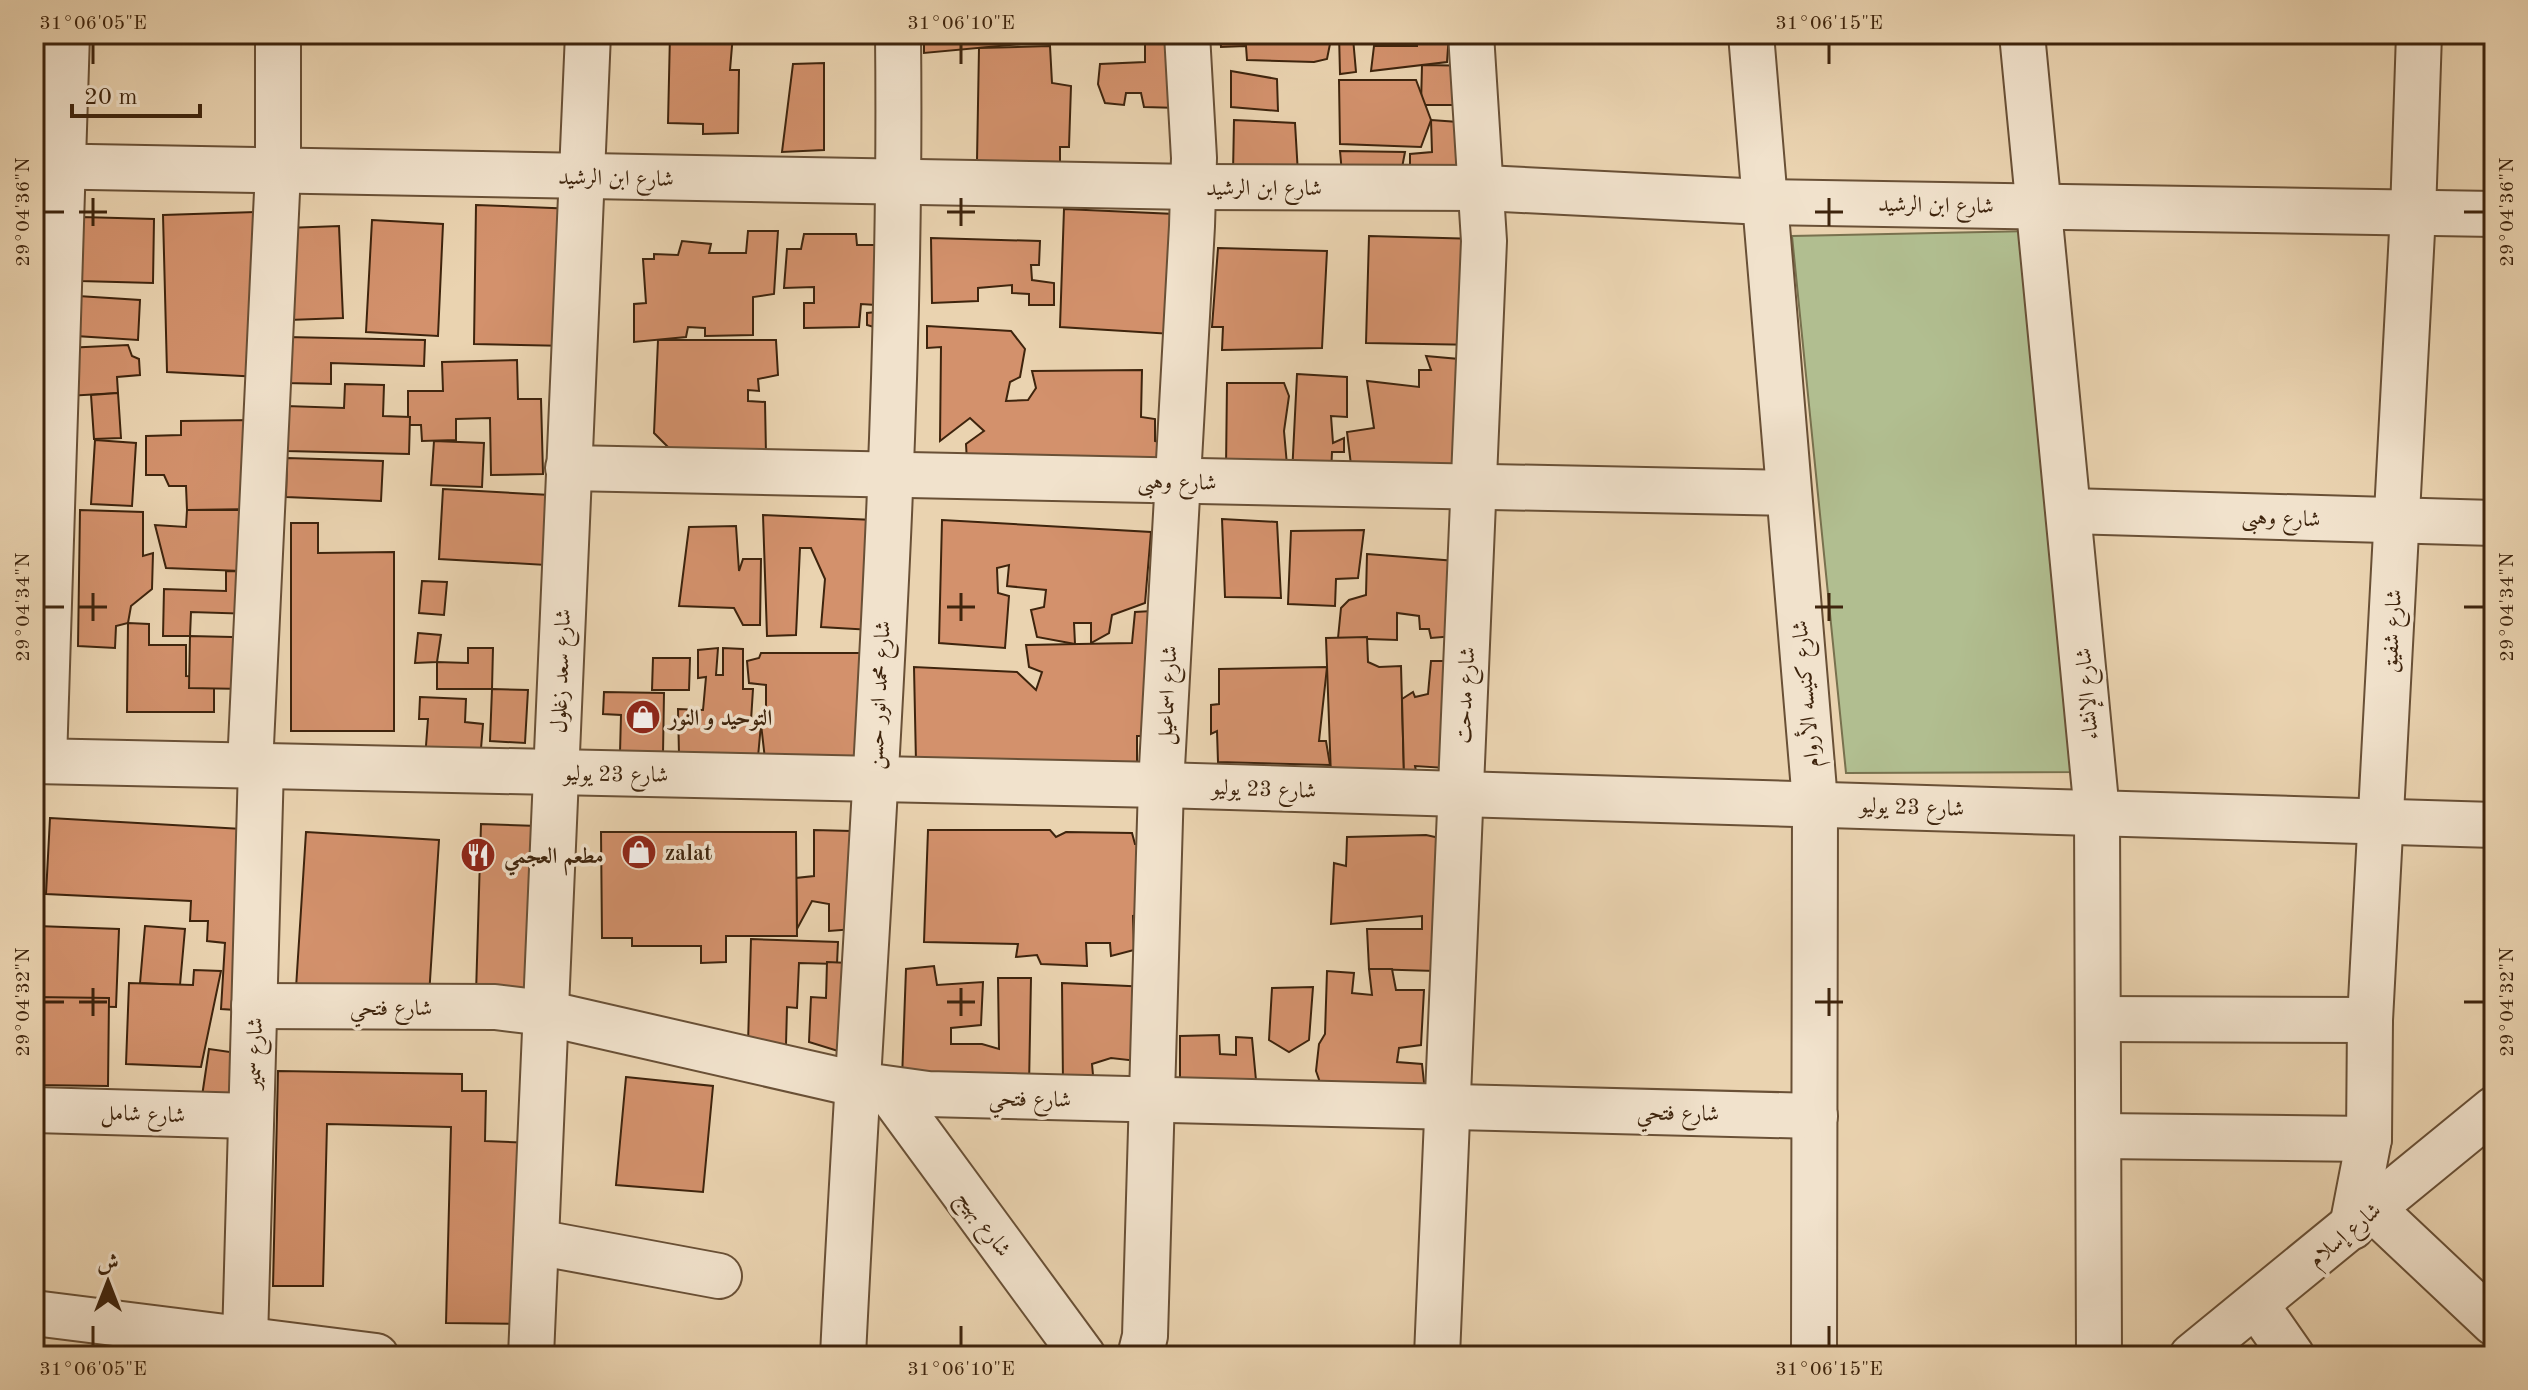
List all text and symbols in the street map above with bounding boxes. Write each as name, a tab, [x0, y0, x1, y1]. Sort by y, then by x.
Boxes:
text: 31°06'05"E	[39, 14, 147, 34]
text: 31°06'10"E	[907, 14, 1015, 34]
text: 31°06'15"E	[1775, 14, 1883, 34]
scale bar	[72, 68, 200, 118]
text: 20 m	[84, 86, 138, 110]
text: 29°04'36"N	[14, 157, 34, 267]
text: 29°04'36"N	[2498, 157, 2518, 267]
street label: شارع ابن الرشيد	[558, 167, 674, 197]
street label: شارع ابن الرشيد	[1206, 178, 1322, 206]
street label: شارع ابن الرشيد	[1878, 194, 1994, 224]
street label: شارع وهبى	[1137, 471, 1217, 501]
street label: شارع وهبى	[2241, 507, 2321, 537]
text: 29°04'34"N	[14, 552, 34, 662]
text: 29°04'34"N	[2498, 552, 2518, 662]
street label: شارع شفيق	[2380, 589, 2412, 674]
street label: شارع سعد زغلول	[549, 608, 581, 734]
street label: شارع كنيسه الأروام	[1784, 619, 1831, 769]
street label: شارع محمد انور حسن	[865, 620, 901, 770]
street label: شارع اسماعيل	[1154, 645, 1188, 746]
street label: شارع مدحت	[1452, 646, 1486, 744]
street label: شارع الإنشاء	[2073, 646, 2109, 741]
shop icon: التوحيد و النور	[624, 698, 662, 736]
place label: التوحيد و النور	[666, 708, 772, 731]
street label: شارع 23 يوليو	[561, 763, 668, 793]
street label: شارع 23 يوليو	[1209, 777, 1317, 809]
street label: شارع 23 يوليو	[1857, 795, 1965, 827]
shop icon: zalat	[620, 833, 658, 871]
restaurant icon: مطعم العجمي	[459, 836, 497, 874]
place label: zalat	[665, 843, 712, 865]
place label: مطعم العجمي	[504, 846, 604, 876]
text: 29°04'32"N	[14, 947, 34, 1057]
text: 29°04'32"N	[2498, 947, 2518, 1057]
street label: شارع فتحي	[350, 998, 432, 1028]
street label: شارع سمير	[243, 1017, 273, 1092]
street label: شارع فتحي	[988, 1088, 1071, 1120]
street label: شارع فتحي	[1636, 1102, 1719, 1134]
street label: شارع شامل	[100, 1103, 186, 1133]
street label: شارع بهيج	[947, 1187, 1014, 1265]
street label: شارع إسلام	[2305, 1199, 2390, 1277]
north arrow	[68, 1242, 148, 1322]
text: ش	[97, 1253, 119, 1275]
text: 31°06'05"E	[39, 1360, 147, 1380]
text: 31°06'10"E	[907, 1360, 1015, 1380]
text: 31°06'15"E	[1775, 1360, 1883, 1380]

